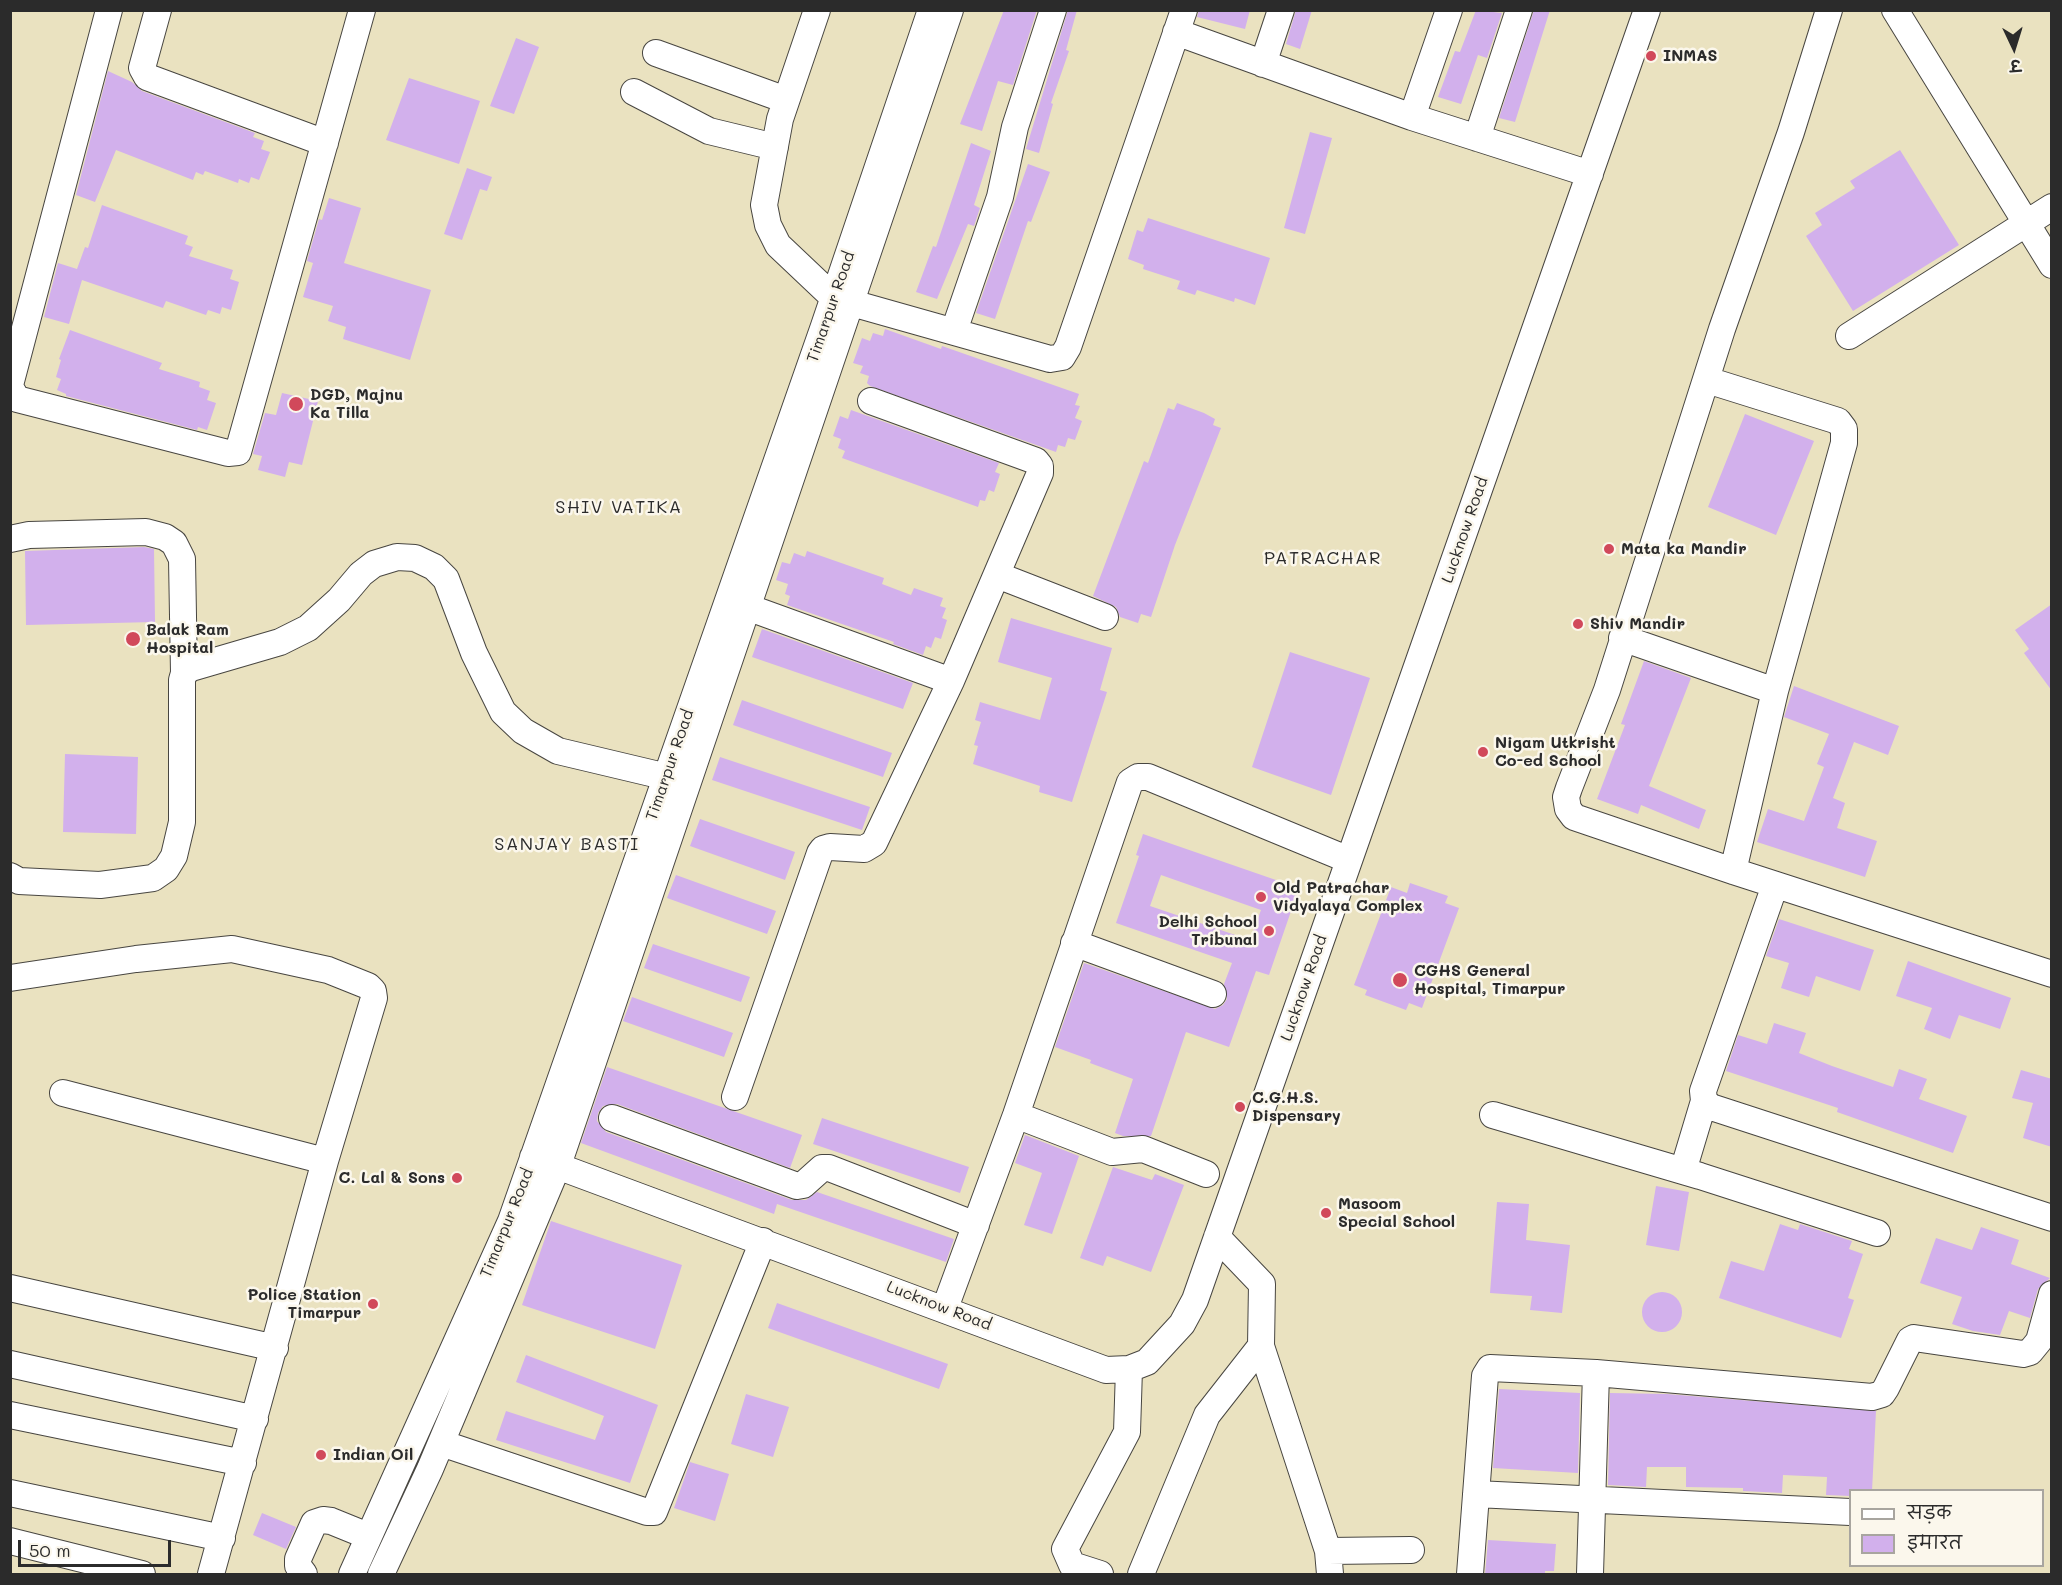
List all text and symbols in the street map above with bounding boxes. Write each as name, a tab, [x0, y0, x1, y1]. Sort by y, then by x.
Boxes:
north arrow	[1984, 18, 2044, 78]
place label: INMAS	[1663, 46, 1717, 66]
marker: INMAS	[1644, 49, 1658, 63]
text: उ	[2009, 56, 2021, 77]
street label: Timarpur Road	[803, 249, 859, 365]
place label: DGD, Majnu Ka Tilla	[310, 385, 403, 423]
marker: DGD, Majnu Ka Tilla	[287, 395, 305, 413]
street label: Lucknow Road	[1438, 474, 1492, 586]
district label: SHIV VATIKA	[555, 496, 683, 518]
place label: Mata ka Mandir	[1621, 539, 1746, 559]
marker: Mata ka Mandir	[1602, 542, 1616, 556]
district label: PATRACHAR	[1264, 547, 1382, 569]
place label: Shiv Mandir	[1590, 614, 1685, 634]
marker: Shiv Mandir	[1571, 617, 1585, 631]
place label: Balak Ram Hospital	[146, 620, 229, 658]
marker: Balak Ram Hospital	[124, 630, 142, 648]
street label: Timarpur Road	[642, 707, 698, 823]
place label: Nigam Utkrisht Co-ed School	[1495, 733, 1616, 771]
marker: Nigam Utkrisht Co-ed School	[1476, 745, 1490, 759]
district label: SANJAY BASTI	[494, 833, 640, 855]
place label: Old Patrachar Vidyalaya Complex	[1273, 878, 1423, 916]
marker: Old Patrachar Vidyalaya Complex	[1254, 890, 1268, 904]
place label: Delhi School Tribunal	[1159, 912, 1257, 950]
marker: Delhi School Tribunal	[1262, 924, 1276, 938]
street label: Lucknow Road	[1277, 932, 1331, 1044]
place label: CGHS General Hospital, Timarpur	[1414, 961, 1565, 999]
marker: CGHS General Hospital, Timarpur	[1391, 971, 1409, 989]
place label: C.G.H.S. Dispensary	[1252, 1088, 1341, 1126]
marker: C.G.H.S. Dispensary	[1233, 1100, 1247, 1114]
street label: Timarpur Road	[476, 1166, 538, 1280]
place label: C. Lal & Sons	[339, 1168, 445, 1188]
marker: C. Lal & Sons	[450, 1171, 464, 1185]
place label: Masoom Special School	[1338, 1194, 1455, 1232]
marker: Masoom Special School	[1319, 1206, 1333, 1220]
street label: Lucknow Road	[884, 1277, 994, 1335]
place label: Police Station Timarpur	[247, 1285, 361, 1323]
marker: Police Station Timarpur	[366, 1297, 380, 1311]
place label: Indian Oil	[333, 1445, 413, 1465]
marker: Indian Oil	[314, 1448, 328, 1462]
legend	[1849, 1489, 2044, 1567]
text: सड़क	[1907, 1500, 1951, 1524]
scale bar	[21, 1528, 174, 1566]
text: इमारत	[1907, 1530, 1962, 1554]
text: 50 m	[29, 1538, 71, 1562]

